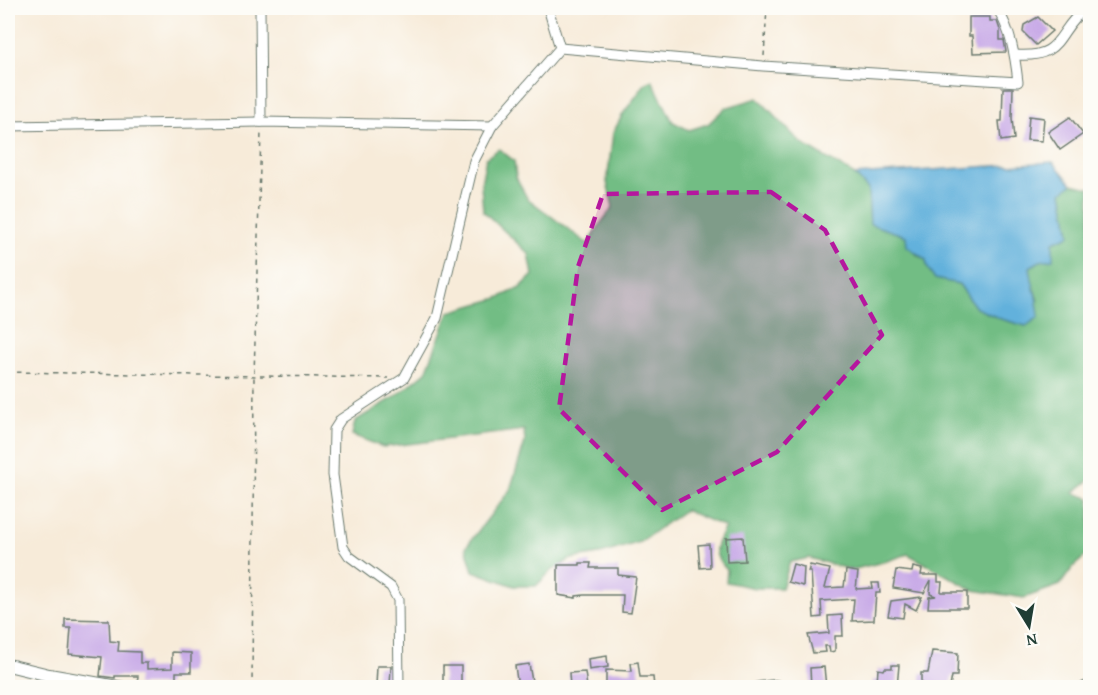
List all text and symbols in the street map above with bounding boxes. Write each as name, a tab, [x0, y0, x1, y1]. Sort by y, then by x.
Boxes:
north arrow	[999, 596, 1059, 656]
text: N	[1024, 628, 1039, 654]

